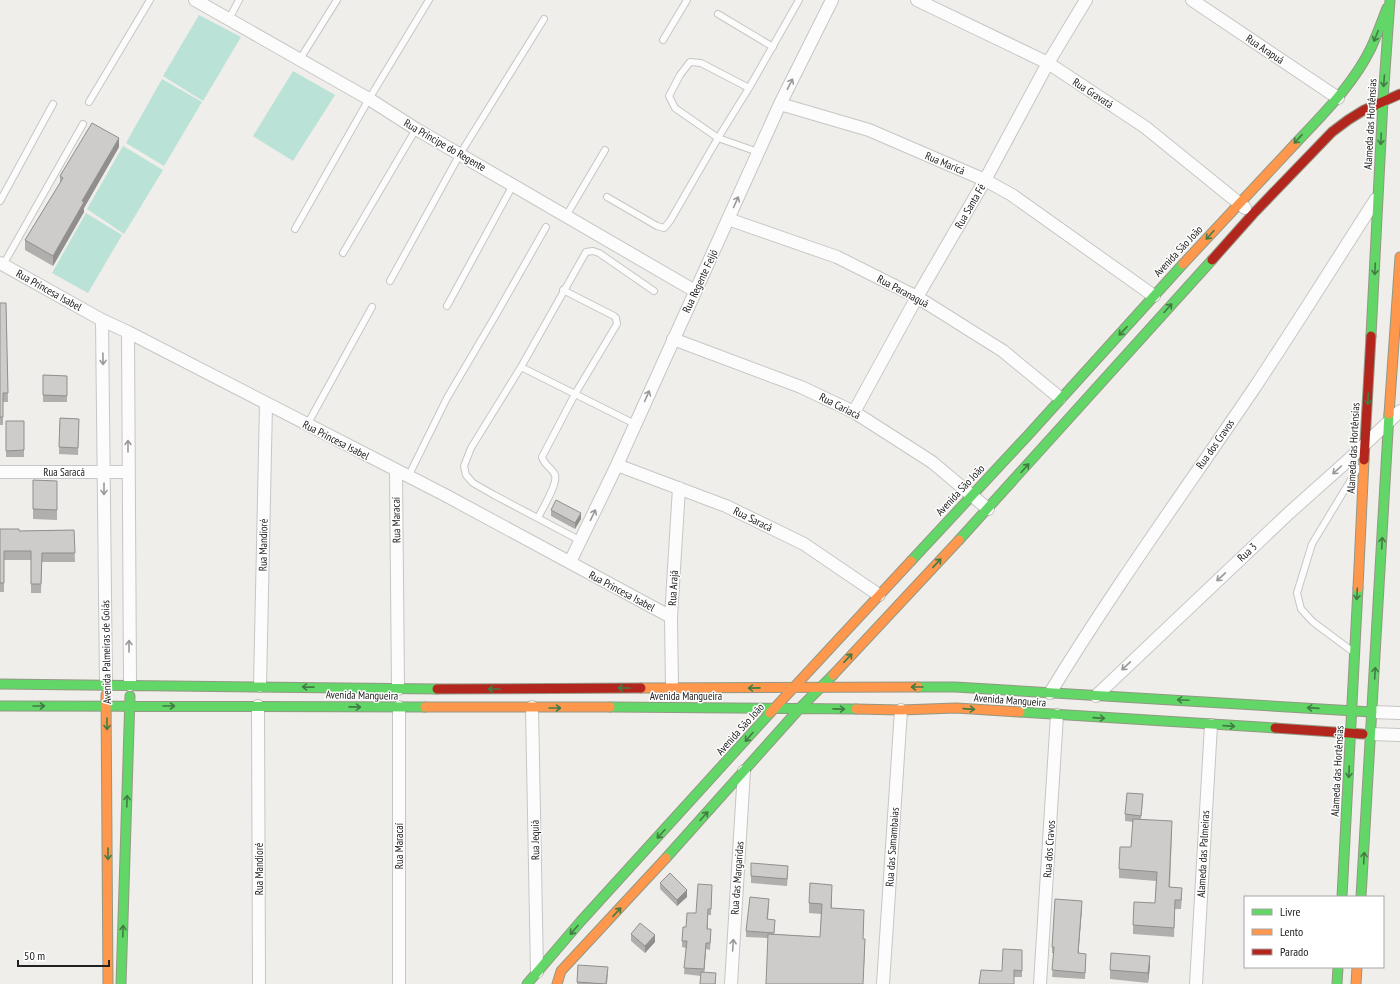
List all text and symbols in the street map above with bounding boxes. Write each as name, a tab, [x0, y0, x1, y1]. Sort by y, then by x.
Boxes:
one-way arrow	[1371, 30, 1379, 42]
street label: Rua Arapuá	[1243, 31, 1287, 67]
one-way arrow	[1381, 74, 1388, 87]
street label: Rua Gravatá	[1070, 75, 1116, 111]
one-way arrow	[787, 78, 794, 90]
street label: Alameda das Hortênsias	[1361, 78, 1379, 170]
street label: Rua Príncipe do Regente	[401, 116, 489, 174]
one-way arrow	[1377, 132, 1385, 145]
one-way arrow	[1294, 134, 1303, 144]
street label: Rua Maricá	[923, 148, 967, 178]
street label: Rua Santa Fé	[952, 181, 989, 231]
one-way arrow	[732, 197, 740, 209]
street label: Avenida São João	[1151, 222, 1205, 280]
one-way arrow	[1205, 229, 1214, 240]
street label: Rua Regente Feijó	[679, 247, 721, 315]
one-way arrow	[1371, 262, 1379, 275]
street label: Rua Princesa Isabel	[14, 266, 85, 314]
street label: Rua Paranaguá	[875, 272, 931, 310]
one-way arrow	[1163, 303, 1172, 313]
one-way arrow	[1118, 326, 1127, 336]
one-way arrow	[99, 352, 106, 365]
street label: Rua Cariacá	[817, 390, 863, 422]
one-way arrow	[644, 391, 651, 403]
one-way arrow	[1364, 392, 1372, 405]
street label: Alameda das Hortênsias	[1344, 402, 1362, 494]
street label: Rua dos Cravos	[1193, 416, 1237, 472]
street label: Rua Princesa Isabel	[300, 417, 372, 463]
one-way arrow	[124, 440, 132, 453]
street label: Avenida São João	[933, 461, 987, 519]
one-way arrow	[1021, 463, 1030, 473]
street label: Rua Saracá	[43, 465, 85, 479]
one-way arrow	[1332, 465, 1342, 474]
one-way arrow	[100, 482, 108, 495]
street label: Rua Maracaí	[389, 496, 403, 543]
street label: Rua Saracá	[731, 504, 775, 534]
one-way arrow	[590, 509, 597, 521]
street label: Rua Mandioré	[256, 518, 270, 571]
one-way arrow	[1379, 537, 1386, 550]
street label: Rua 3	[1234, 539, 1260, 565]
one-way arrow	[932, 559, 941, 569]
street label: Rua Princesa Isabel	[586, 568, 658, 615]
street label: Rua Arajá	[665, 570, 681, 606]
one-way arrow	[1216, 572, 1226, 582]
one-way arrow	[1354, 587, 1361, 600]
street label: Avenida Palmeiras de Goiás	[98, 600, 114, 704]
one-way arrow	[125, 640, 133, 653]
one-way arrow	[844, 653, 853, 664]
one-way arrow	[1122, 661, 1132, 670]
one-way arrow	[1371, 667, 1378, 680]
one-way arrow	[302, 683, 315, 691]
one-way arrow	[911, 683, 924, 691]
one-way arrow	[748, 684, 761, 692]
one-way arrow	[488, 685, 501, 693]
one-way arrow	[618, 685, 631, 692]
street label: Avenida Mangueira	[326, 687, 398, 703]
street label: Avenida Mangueira	[650, 689, 722, 703]
street label: Avenida Mangueira	[973, 690, 1047, 710]
one-way arrow	[1177, 696, 1190, 704]
street label: Avenida São João	[713, 700, 767, 758]
one-way arrow	[32, 702, 45, 710]
one-way arrow	[162, 702, 175, 710]
one-way arrow	[348, 703, 361, 711]
one-way arrow	[548, 704, 561, 711]
one-way arrow	[1307, 704, 1320, 711]
one-way arrow	[832, 705, 845, 713]
one-way arrow	[962, 706, 975, 713]
one-way arrow	[1092, 714, 1105, 721]
one-way arrow	[103, 717, 111, 730]
one-way arrow	[1222, 722, 1235, 729]
street label: Alameda das Hortênsias	[1328, 725, 1346, 817]
one-way arrow	[744, 732, 753, 743]
one-way arrow	[1345, 765, 1352, 778]
one-way arrow	[123, 795, 131, 808]
street label: Rua das Samambaias	[882, 807, 902, 887]
street label: Alameda das Palmeiras	[1194, 810, 1212, 898]
one-way arrow	[699, 811, 708, 821]
street label: Rua Jequiá	[528, 820, 542, 860]
street label: Rua dos Cravos	[1040, 820, 1058, 878]
street label: Rua Maracaí	[392, 822, 406, 869]
one-way arrow	[657, 828, 666, 838]
street label: Rua das Margaridas	[727, 840, 747, 915]
street label: Rua Mandioré	[252, 842, 266, 895]
one-way arrow	[104, 847, 111, 860]
one-way arrow	[1360, 852, 1367, 865]
legend	[1244, 896, 1384, 968]
text: Livre	[1280, 904, 1301, 919]
one-way arrow	[612, 907, 622, 917]
one-way arrow	[569, 924, 578, 935]
text: Lento	[1280, 924, 1303, 939]
one-way arrow	[119, 925, 127, 938]
one-way arrow	[730, 939, 737, 952]
scale bar	[18, 942, 109, 968]
text: Parado	[1280, 944, 1308, 959]
text: 50 m	[24, 948, 45, 963]

